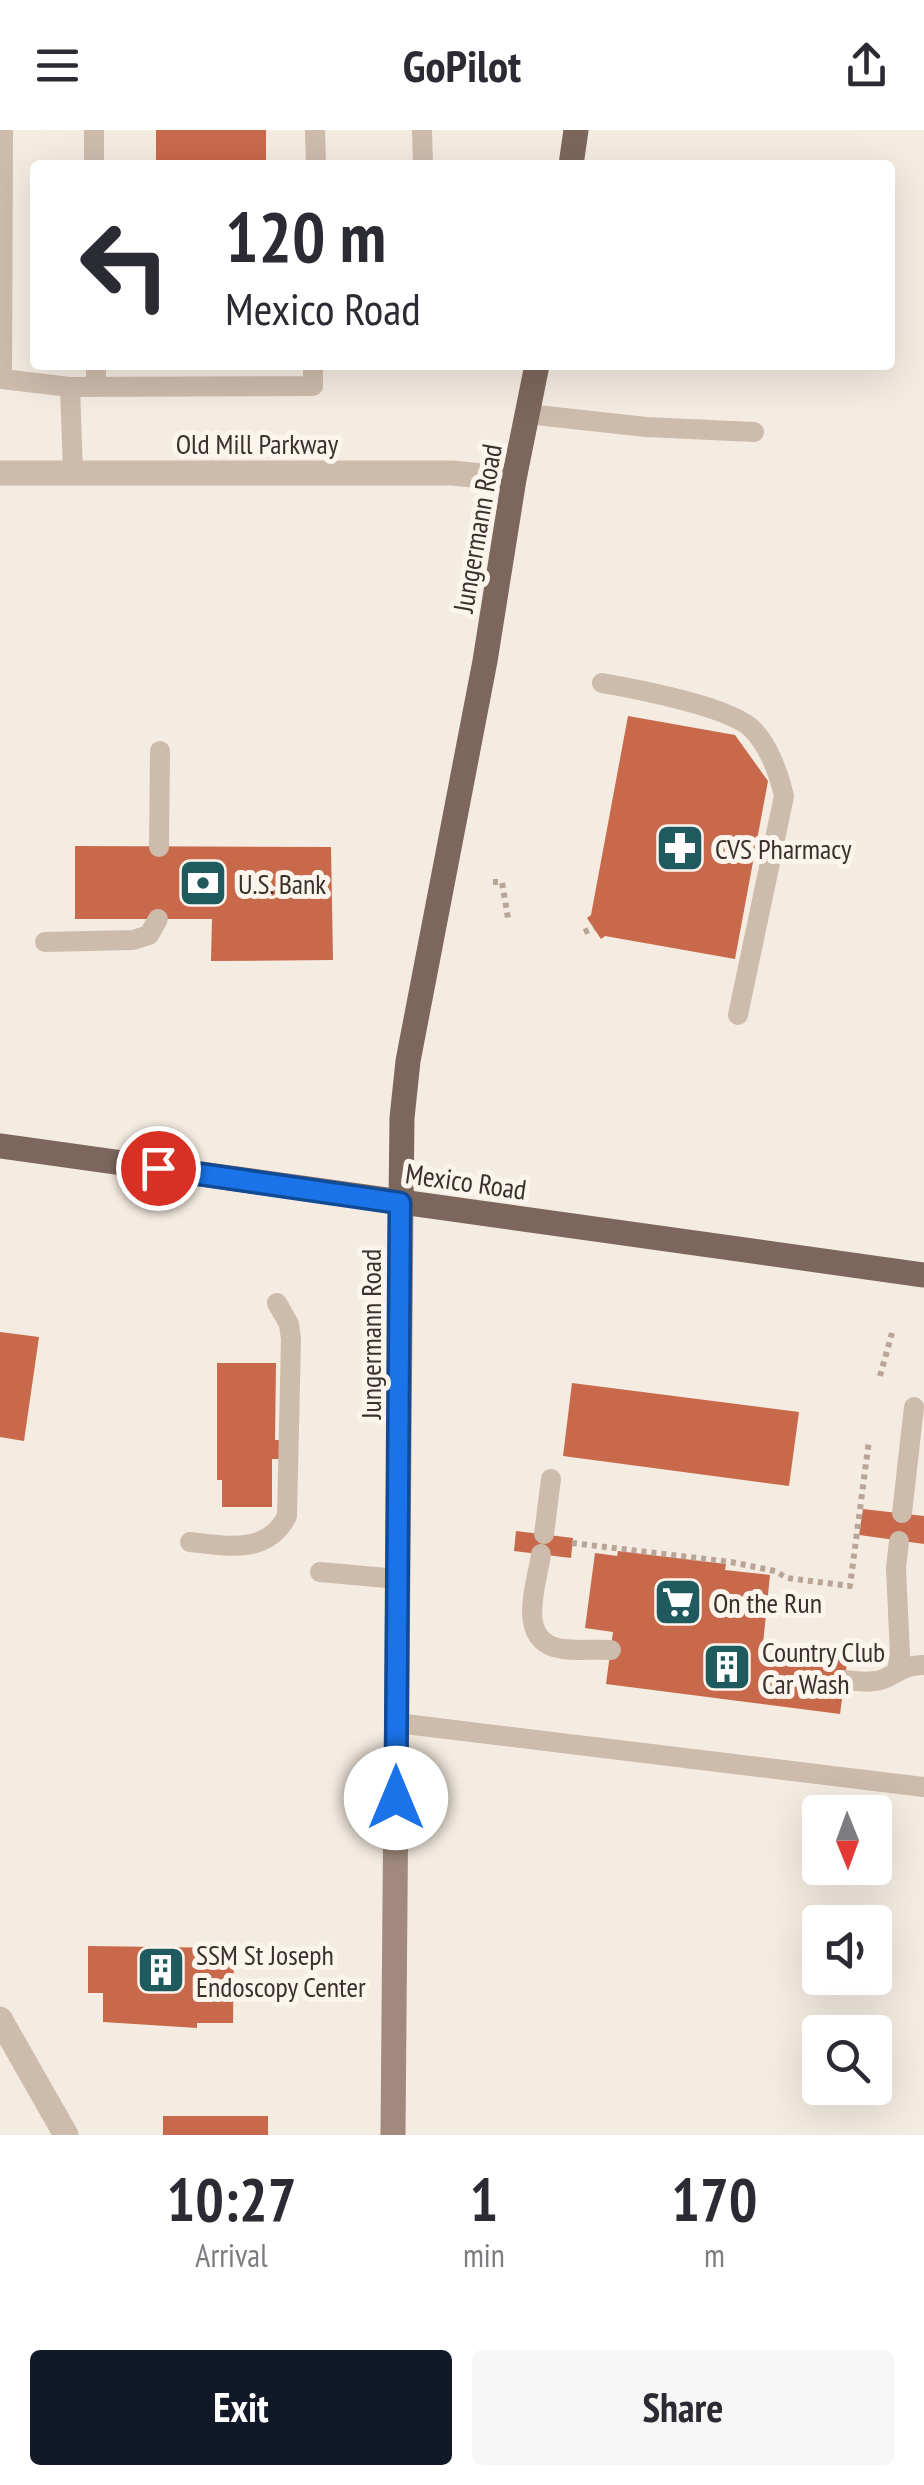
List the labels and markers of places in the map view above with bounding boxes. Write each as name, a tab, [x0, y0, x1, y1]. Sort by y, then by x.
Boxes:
pharmacy icon: CVS Pharmacy	[654, 822, 706, 874]
place label: CVS Pharmacy	[715, 830, 852, 867]
bank icon: U.S. Bank	[177, 857, 229, 909]
place label: U.S. Bank	[238, 865, 326, 902]
pin	[116, 1126, 201, 1211]
supermarket icon: On the Run	[652, 1576, 704, 1628]
place label: On the Run	[713, 1584, 822, 1621]
place label: Country Club Car Wash	[762, 1633, 885, 1702]
building icon: Country Club Car Wash	[701, 1641, 753, 1693]
place label: SSM St Joseph Endoscopy Center	[196, 1936, 366, 2005]
building icon: SSM St Joseph Endoscopy Center	[135, 1944, 187, 1996]

